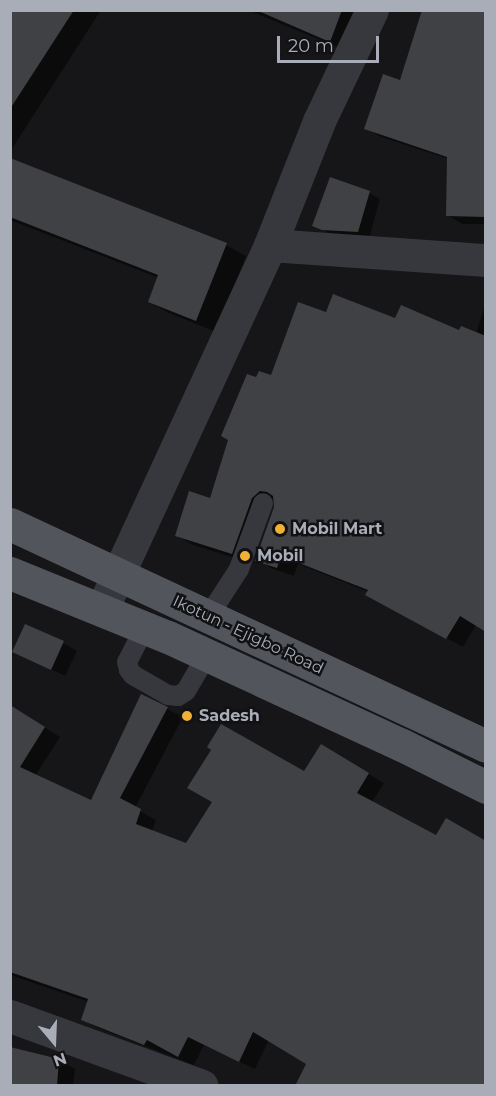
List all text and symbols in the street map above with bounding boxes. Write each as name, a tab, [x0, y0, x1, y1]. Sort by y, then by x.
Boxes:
scale bar	[280, 24, 382, 62]
text: 20 m	[288, 35, 334, 57]
place label: Mobil Mart	[292, 519, 382, 539]
marker: Mobil Mart	[273, 522, 287, 536]
place label: Mobil	[257, 546, 303, 566]
marker: Mobil	[238, 549, 252, 563]
street label: Ikotun - Ejigbo Road	[170, 592, 326, 678]
place label: Sadesh	[199, 706, 260, 726]
marker: Sadesh	[180, 709, 194, 723]
north arrow	[24, 1012, 84, 1072]
text: N	[51, 1048, 69, 1071]

